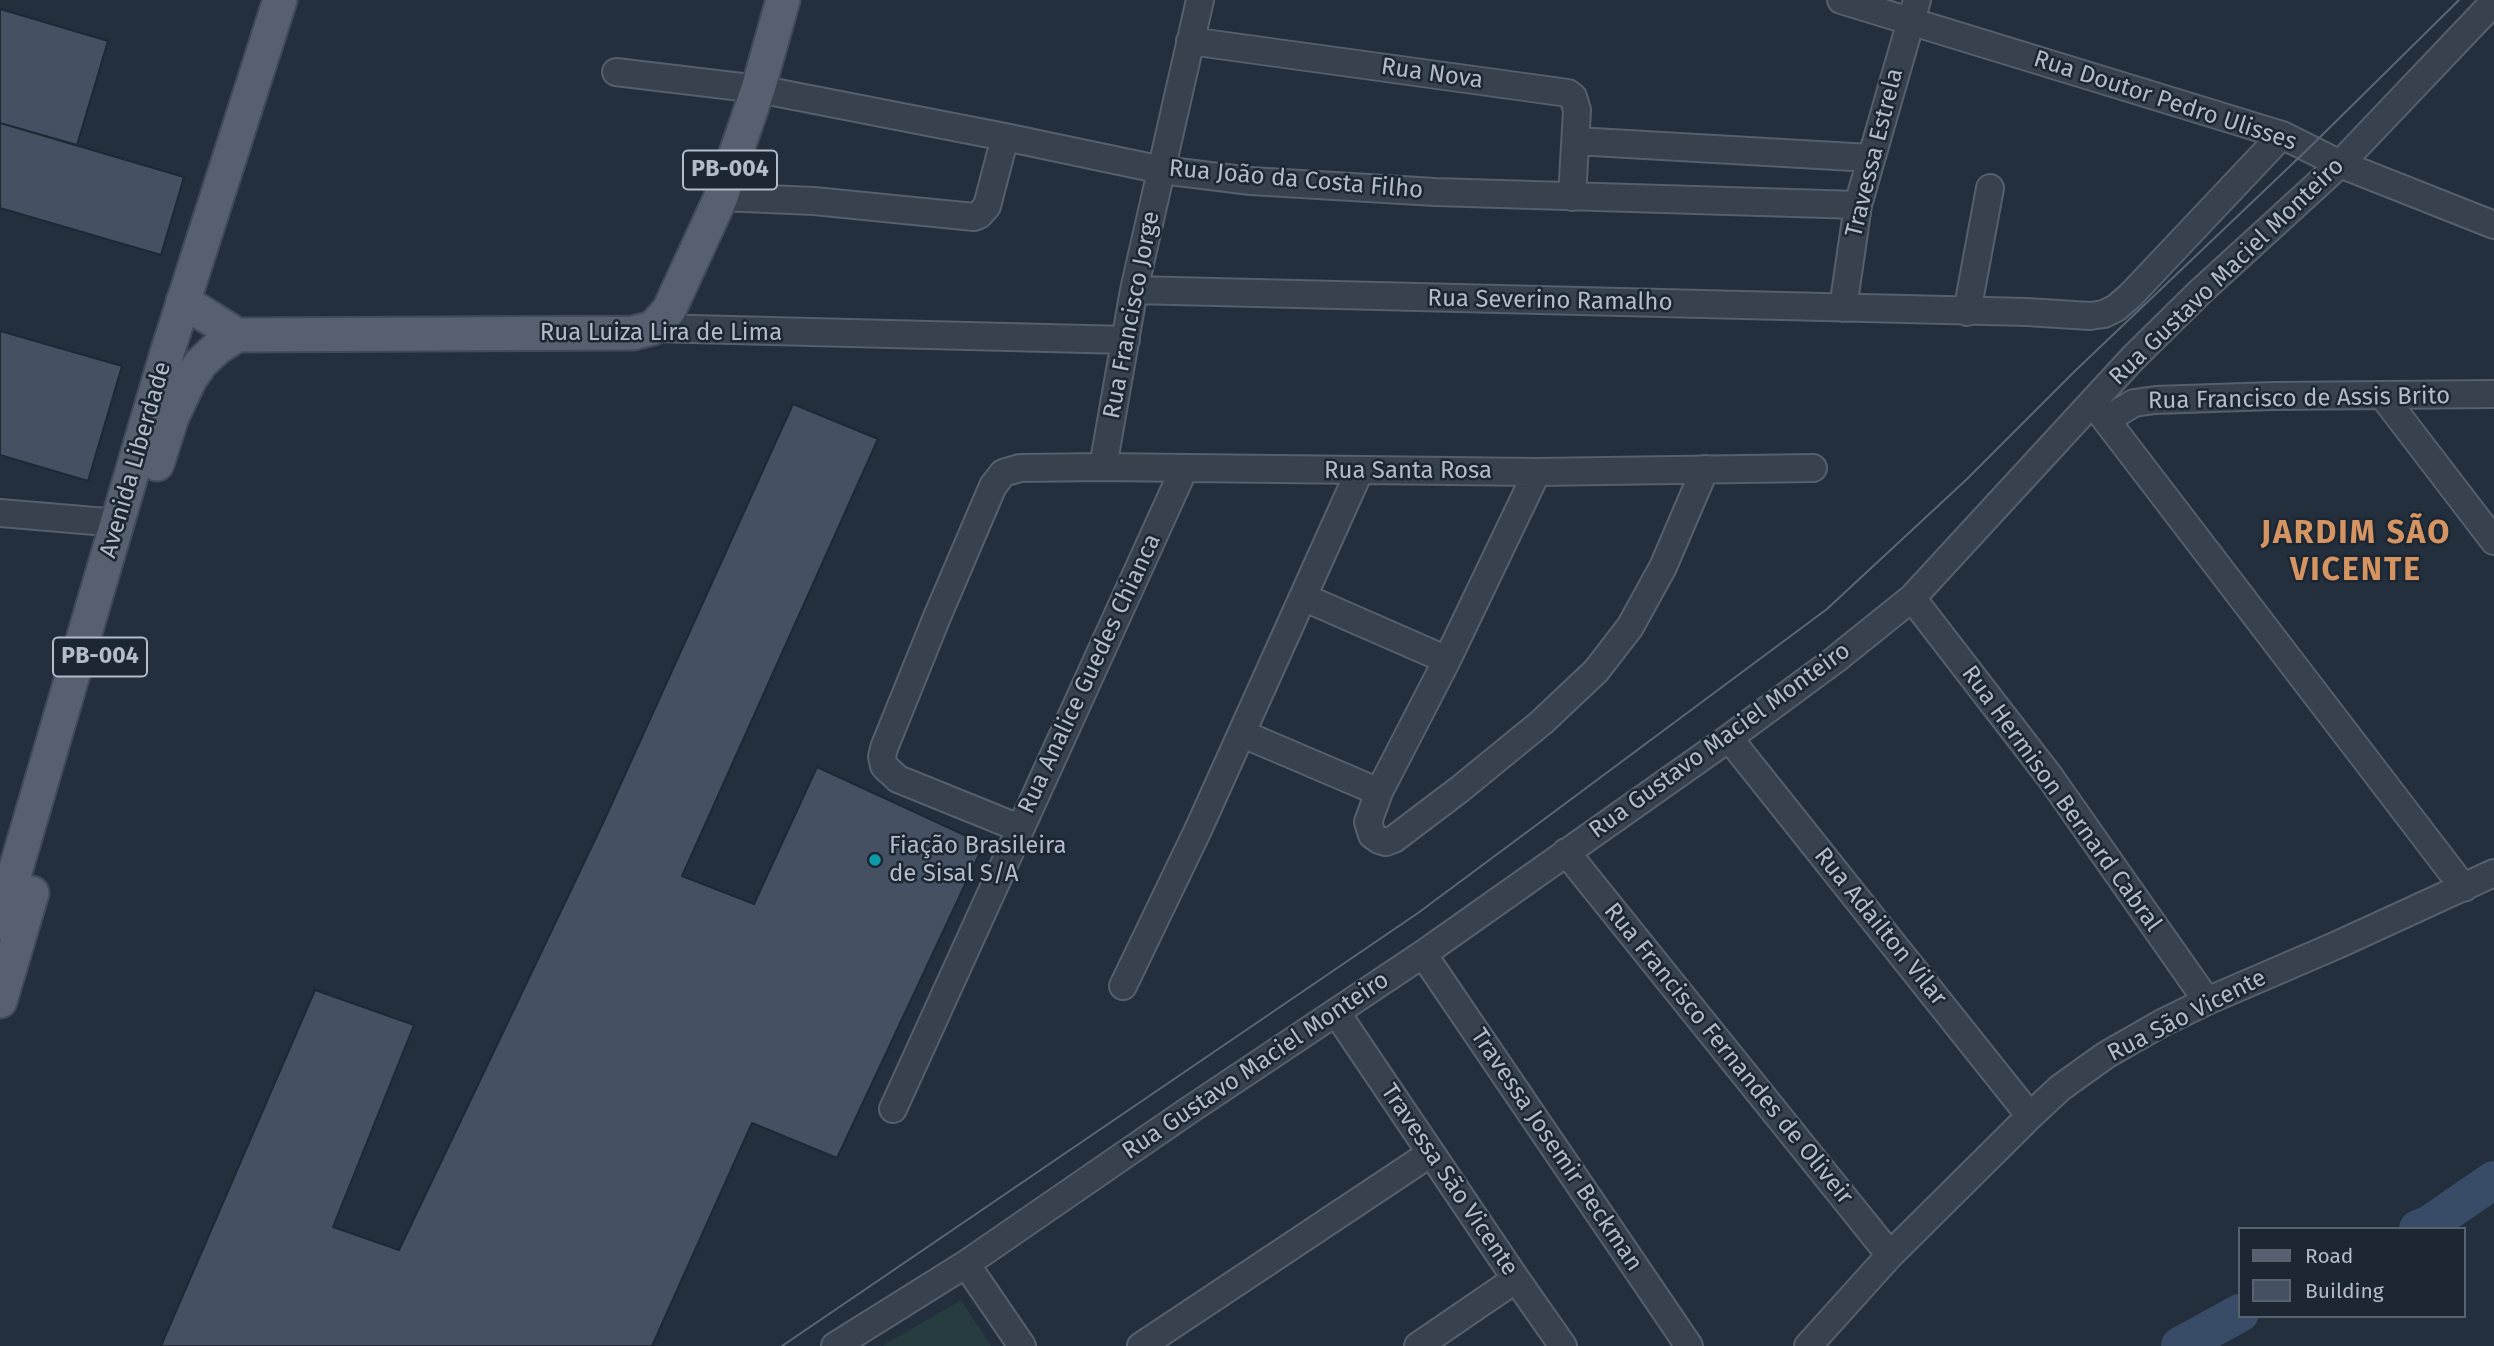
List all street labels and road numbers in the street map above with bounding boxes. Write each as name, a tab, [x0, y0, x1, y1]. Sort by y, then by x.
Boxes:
street label: Rua Doutor Pedro Ulisses	[2030, 45, 2300, 157]
street label: Rua Nova	[1379, 53, 1485, 95]
street label: Travessa Estrela	[1840, 66, 1910, 240]
road number: PB-004	[683, 150, 777, 190]
street label: Rua Gustavo Maciel Monteiro	[2104, 152, 2350, 392]
street label: Rua João da Costa Filho	[1168, 155, 1424, 205]
street label: Rua Francisco Jorge	[1098, 209, 1166, 421]
street label: Rua Severino Ramalho	[1427, 284, 1673, 318]
street label: Rua Luiza Lira de Lima	[540, 319, 782, 347]
street label: Avenida Liberdade	[94, 359, 178, 561]
street label: Rua Francisco de Assis Brito	[2148, 382, 2450, 416]
street label: Rua Santa Rosa	[1324, 457, 1492, 485]
street label: Rua Analice Guedes Chianca	[1012, 530, 1168, 818]
street label: Rua Gustavo Maciel Monteiro	[1584, 637, 1856, 845]
road number: PB-004	[53, 638, 147, 677]
street label: Rua Hermison Bernard Cabral	[1955, 660, 2167, 938]
street label: Rua Adailton Vilar	[1807, 842, 1953, 1012]
street label: Rua Francisco Fernandes de Oliveir	[1597, 897, 1859, 1211]
street label: Rua São Vicente	[2103, 964, 2271, 1068]
street label: Rua Gustavo Maciel Monteiro	[1117, 966, 1395, 1166]
street label: Travessa Josemir Beckman	[1464, 1023, 1648, 1277]
street label: Travessa São Vicente	[1374, 1079, 1524, 1281]

